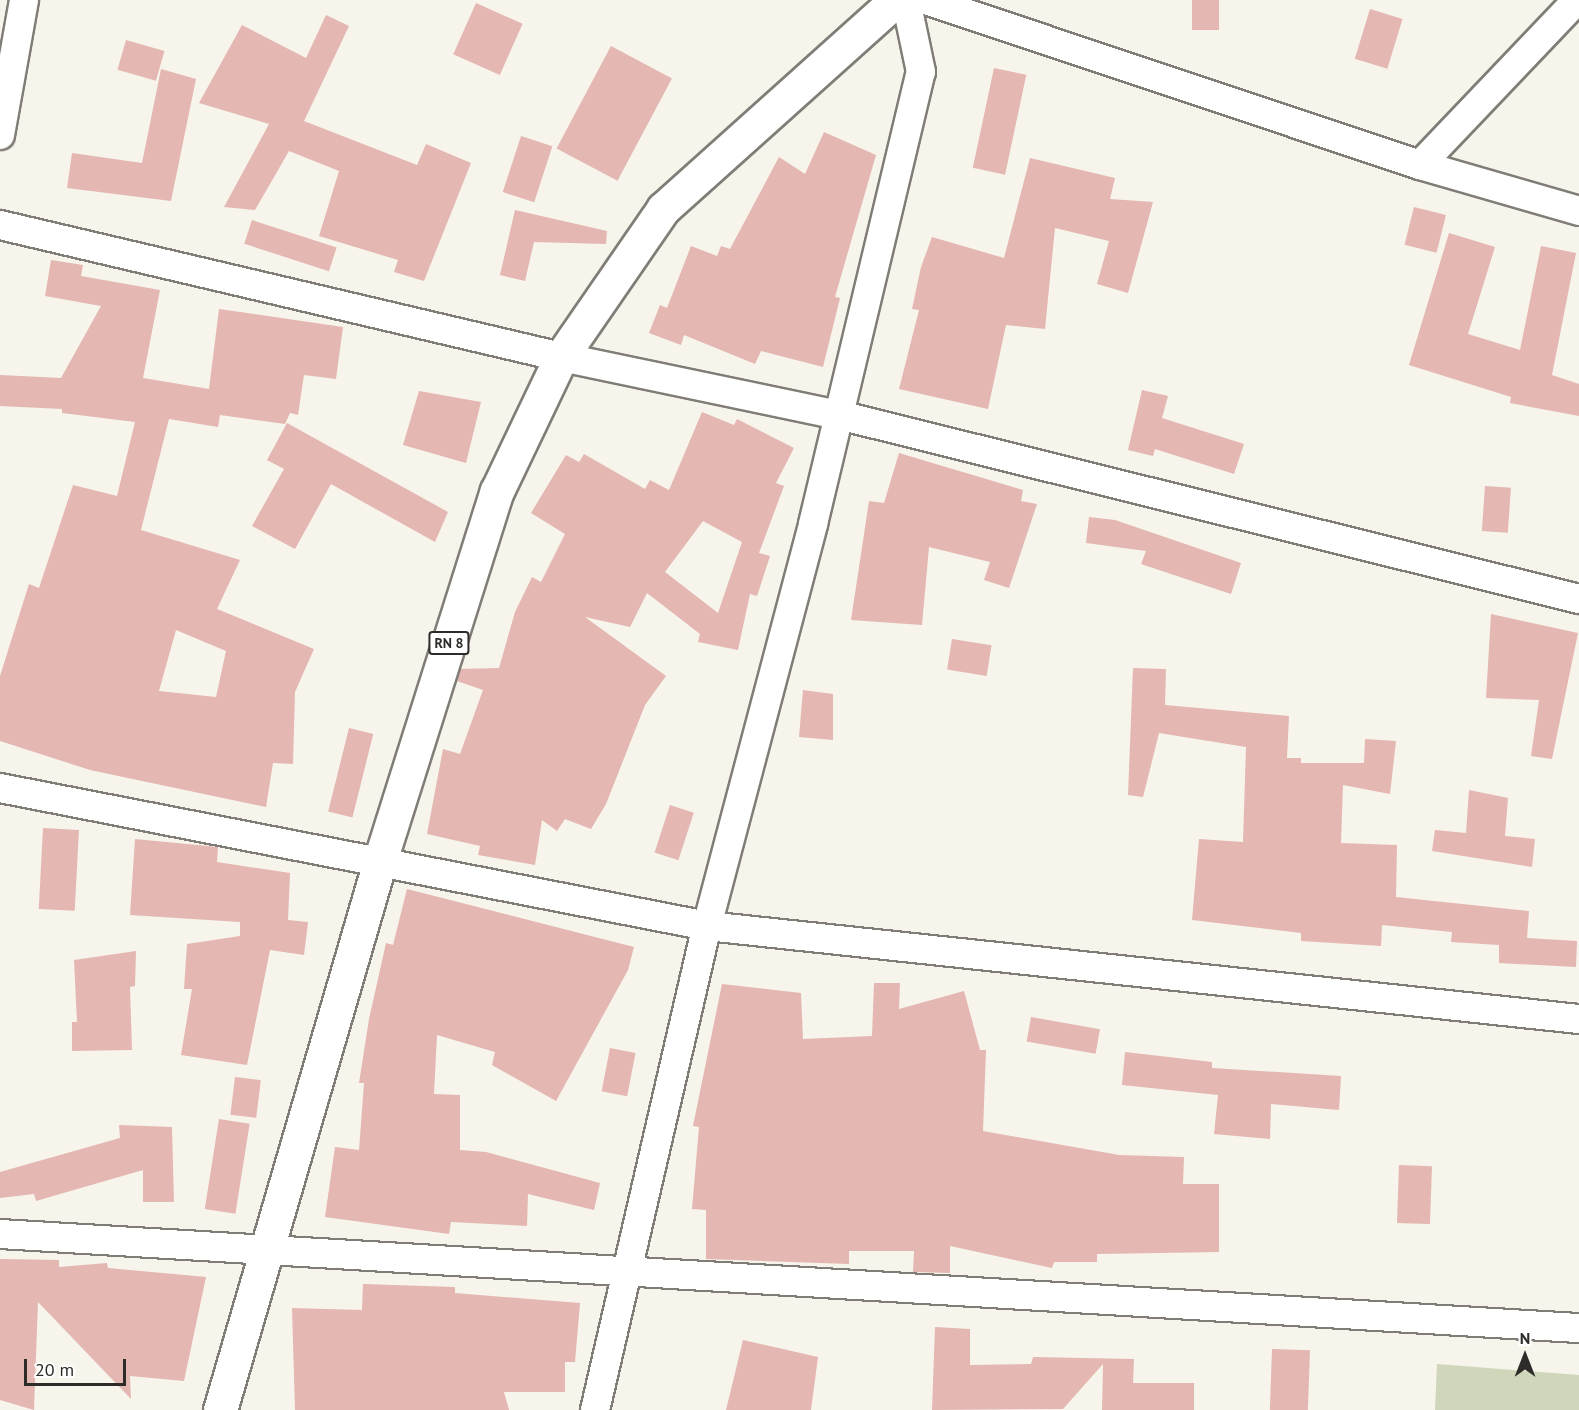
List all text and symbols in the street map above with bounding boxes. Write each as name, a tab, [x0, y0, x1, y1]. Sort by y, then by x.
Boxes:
road number: RN 8	[428, 632, 470, 654]
north arrow	[1495, 1326, 1555, 1386]
text: N	[1520, 1328, 1530, 1348]
scale bar	[27, 1347, 129, 1385]
text: 20 m	[35, 1358, 74, 1381]

